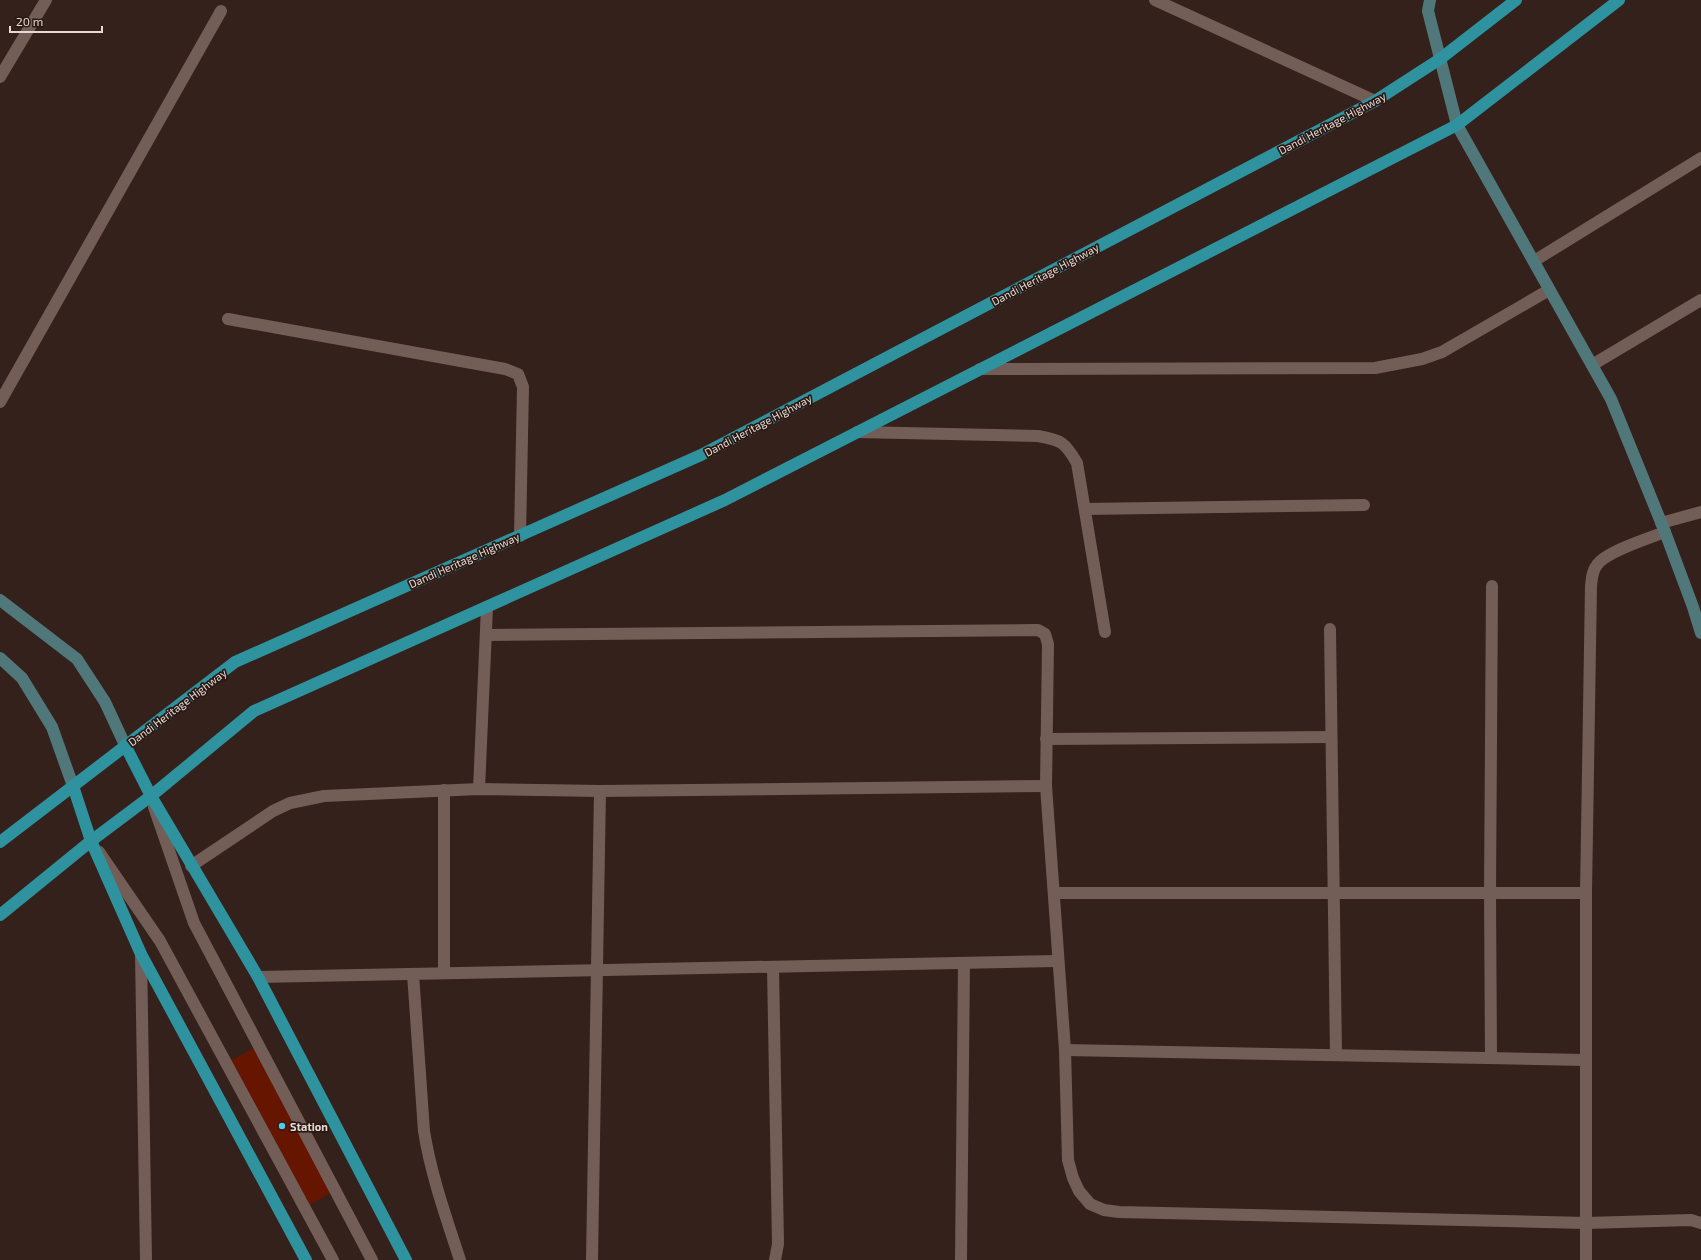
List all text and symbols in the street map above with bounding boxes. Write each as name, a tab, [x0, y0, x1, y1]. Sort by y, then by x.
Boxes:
scale bar	[10, 8, 102, 34]
text: 20 m	[16, 14, 43, 28]
street label: Dandi Heritage Highway	[1276, 89, 1388, 157]
street label: Dandi Heritage Highway	[989, 240, 1101, 308]
street label: Dandi Heritage Highway	[702, 391, 814, 459]
street label: Dandi Heritage Highway	[407, 530, 522, 590]
street label: Dandi Heritage Highway	[125, 666, 229, 748]
place label: Station	[290, 1120, 328, 1133]
marker: Station	[277, 1121, 287, 1131]

